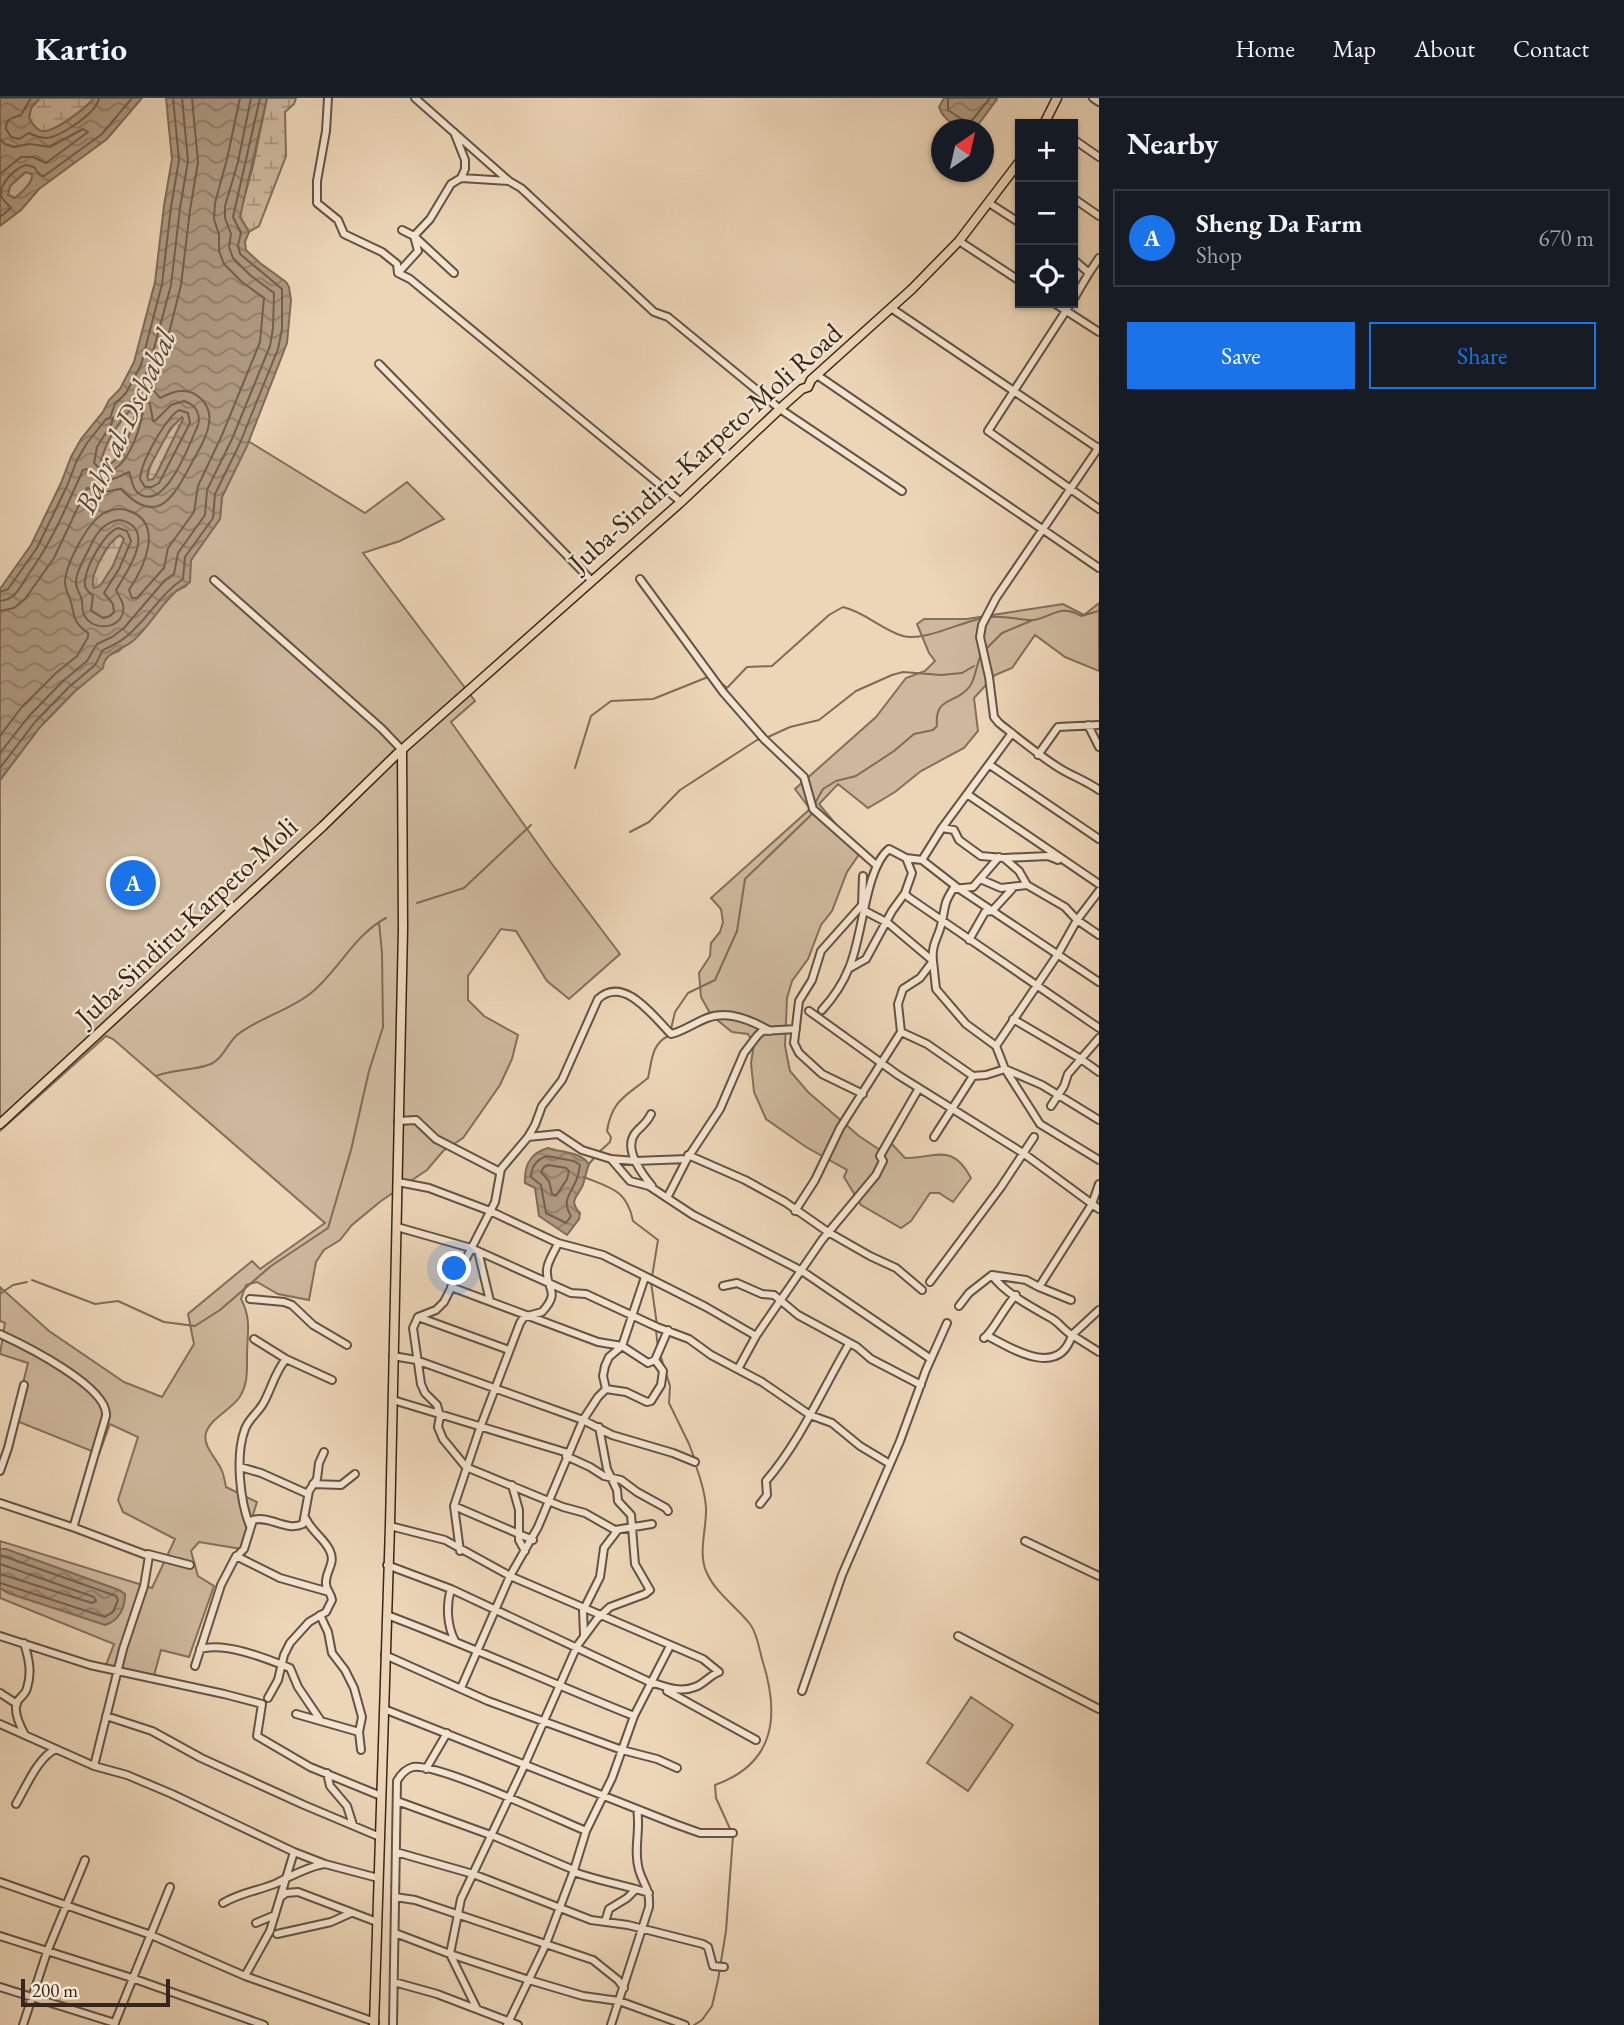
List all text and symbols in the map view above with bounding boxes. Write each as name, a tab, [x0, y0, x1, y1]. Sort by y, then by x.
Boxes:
text: Kartio	[35, 27, 127, 70]
text: Home	[1235, 33, 1295, 64]
text: Map	[1333, 33, 1376, 64]
text: About	[1414, 33, 1475, 64]
text: Contact	[1513, 33, 1589, 64]
north arrow	[931, 119, 994, 182]
map controls	[1015, 119, 1078, 308]
button: +	[1015, 119, 1078, 182]
text: Nearby	[1127, 124, 1219, 163]
button: −	[1015, 182, 1078, 245]
text: Sheng Da Farm	[1196, 206, 1362, 240]
text: A	[1144, 223, 1160, 253]
text: 670 m	[1538, 223, 1594, 253]
text: Shop	[1196, 240, 1242, 270]
button: locate	[1015, 245, 1078, 308]
street label: Juba-Sindiru-Karpeto-Moli Road	[559, 314, 850, 581]
water label: Bahr al-Dschabal	[65, 321, 185, 520]
button: Save	[1127, 322, 1355, 389]
button: Share	[1369, 322, 1596, 389]
street label: Juba-Sindiru-Karpeto-Moli	[66, 808, 305, 1035]
pin: A	[110, 857, 156, 909]
your location	[437, 1251, 471, 1285]
scale bar	[21, 1976, 170, 2008]
text: 200 m	[32, 1978, 78, 2003]

